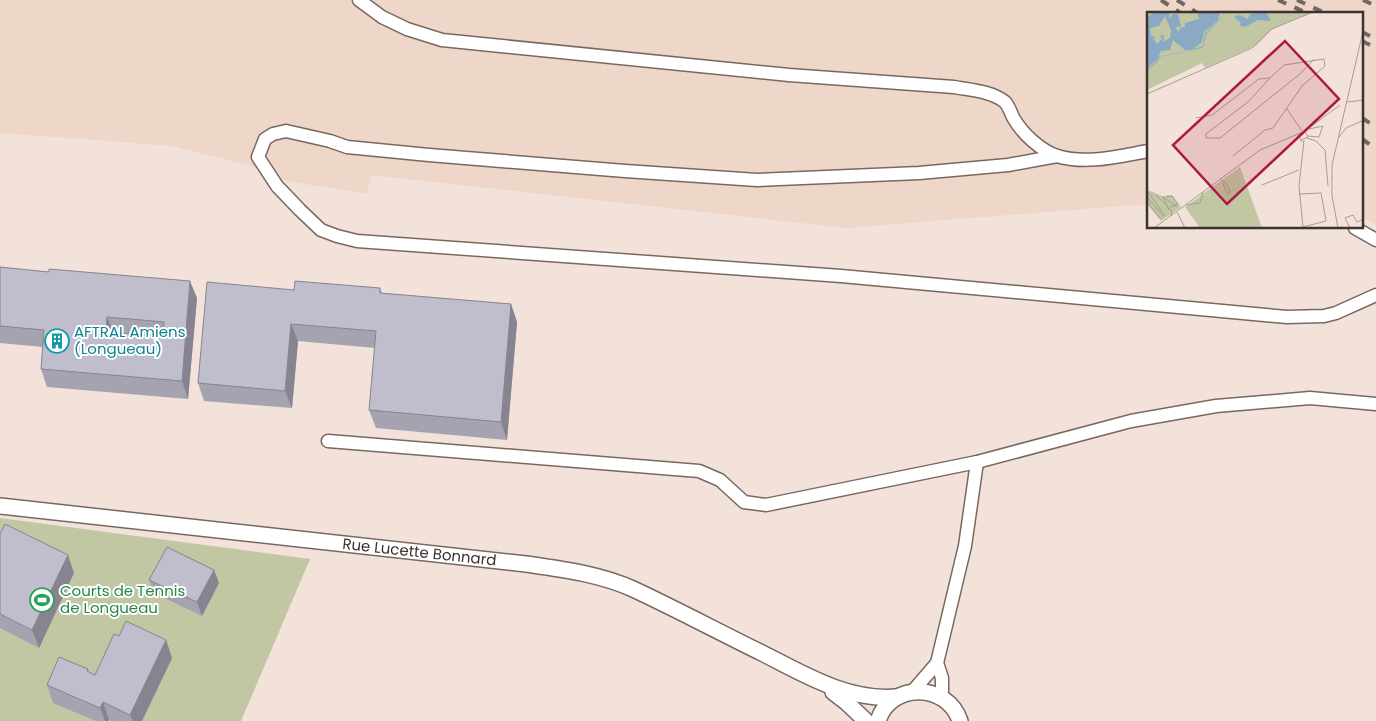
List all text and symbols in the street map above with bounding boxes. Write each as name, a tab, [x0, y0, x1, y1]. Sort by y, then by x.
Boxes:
inset map	[1147, 12, 1364, 229]
place label: AFTRAL Amiens (Longueau)	[74, 321, 186, 359]
building icon: AFTRAL Amiens (Longueau)	[44, 328, 70, 354]
street label: Rue Lucette Bonnard	[341, 533, 498, 571]
place label: Courts de Tennis de Longueau	[60, 580, 185, 618]
sports icon: Courts de Tennis de Longueau	[29, 587, 55, 613]

